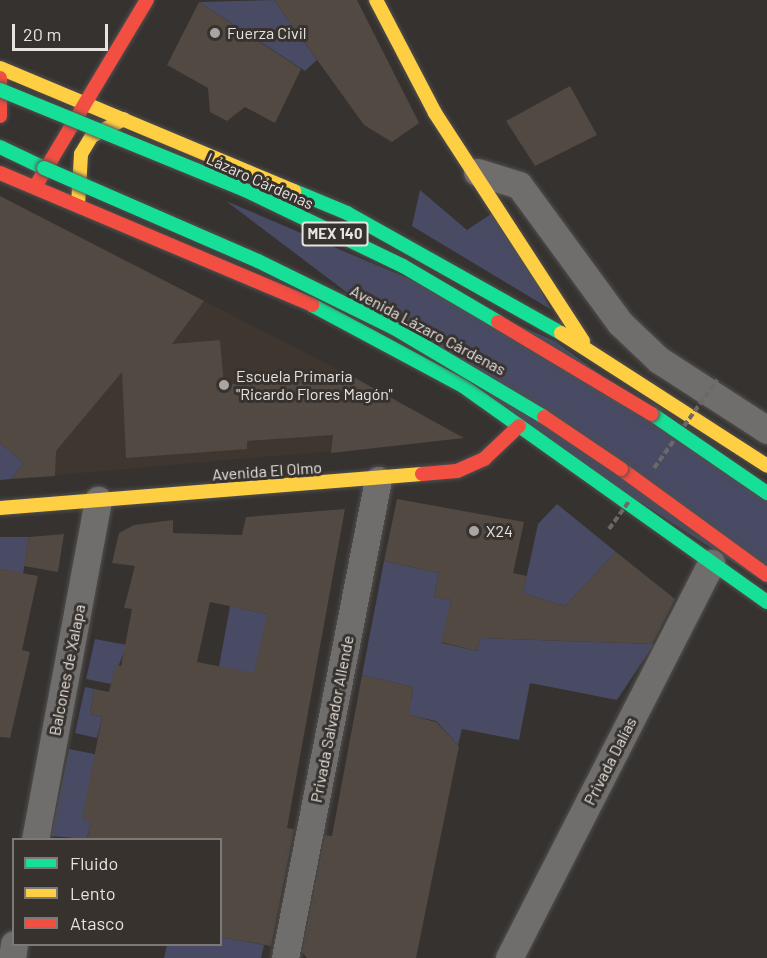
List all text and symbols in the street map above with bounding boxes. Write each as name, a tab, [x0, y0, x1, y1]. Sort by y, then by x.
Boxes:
scale bar	[15, 12, 111, 50]
text: 20 m	[23, 23, 61, 45]
place label: Fuerza Civil	[227, 23, 306, 43]
marker: Fuerza Civil	[208, 26, 222, 40]
street label: Lázaro Cárdenas	[203, 149, 317, 213]
road number: MEX 140	[300, 222, 370, 246]
street label: Avenida Lázaro Cárdenas	[347, 281, 509, 379]
place label: Escuela Primaria "Ricardo Flores Magón"	[236, 366, 393, 404]
marker: Escuela Primaria "Ricardo Flores Magón"	[217, 378, 231, 392]
street label: Avenida El Olmo	[211, 458, 323, 484]
place label: X24	[486, 521, 513, 541]
marker: X24	[467, 524, 481, 538]
street label: Balcones de Xalapa	[45, 603, 89, 737]
street label: Privada Salvador Allende	[306, 634, 358, 804]
street label: Privada Dalías	[580, 714, 640, 808]
legend	[12, 838, 222, 946]
text: Fluido	[70, 852, 118, 874]
text: Lento	[70, 882, 116, 904]
text: Atasco	[70, 912, 124, 934]

